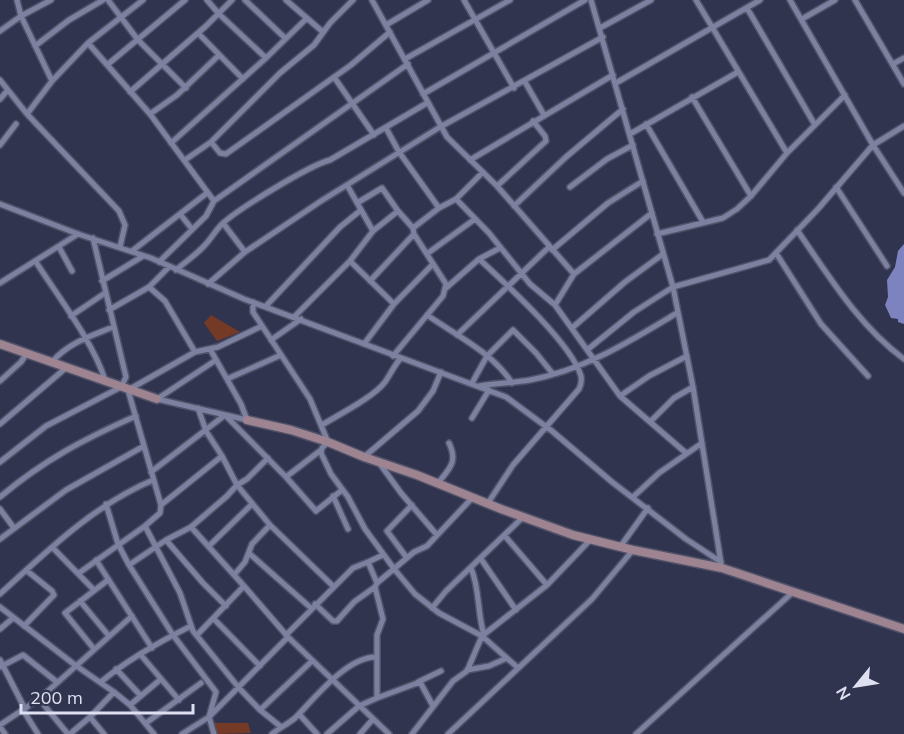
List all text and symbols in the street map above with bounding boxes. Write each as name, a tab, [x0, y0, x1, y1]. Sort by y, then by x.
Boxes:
north arrow	[826, 656, 886, 716]
scale bar	[21, 677, 194, 715]
text: N	[831, 683, 855, 704]
text: 200 m	[30, 686, 83, 709]

